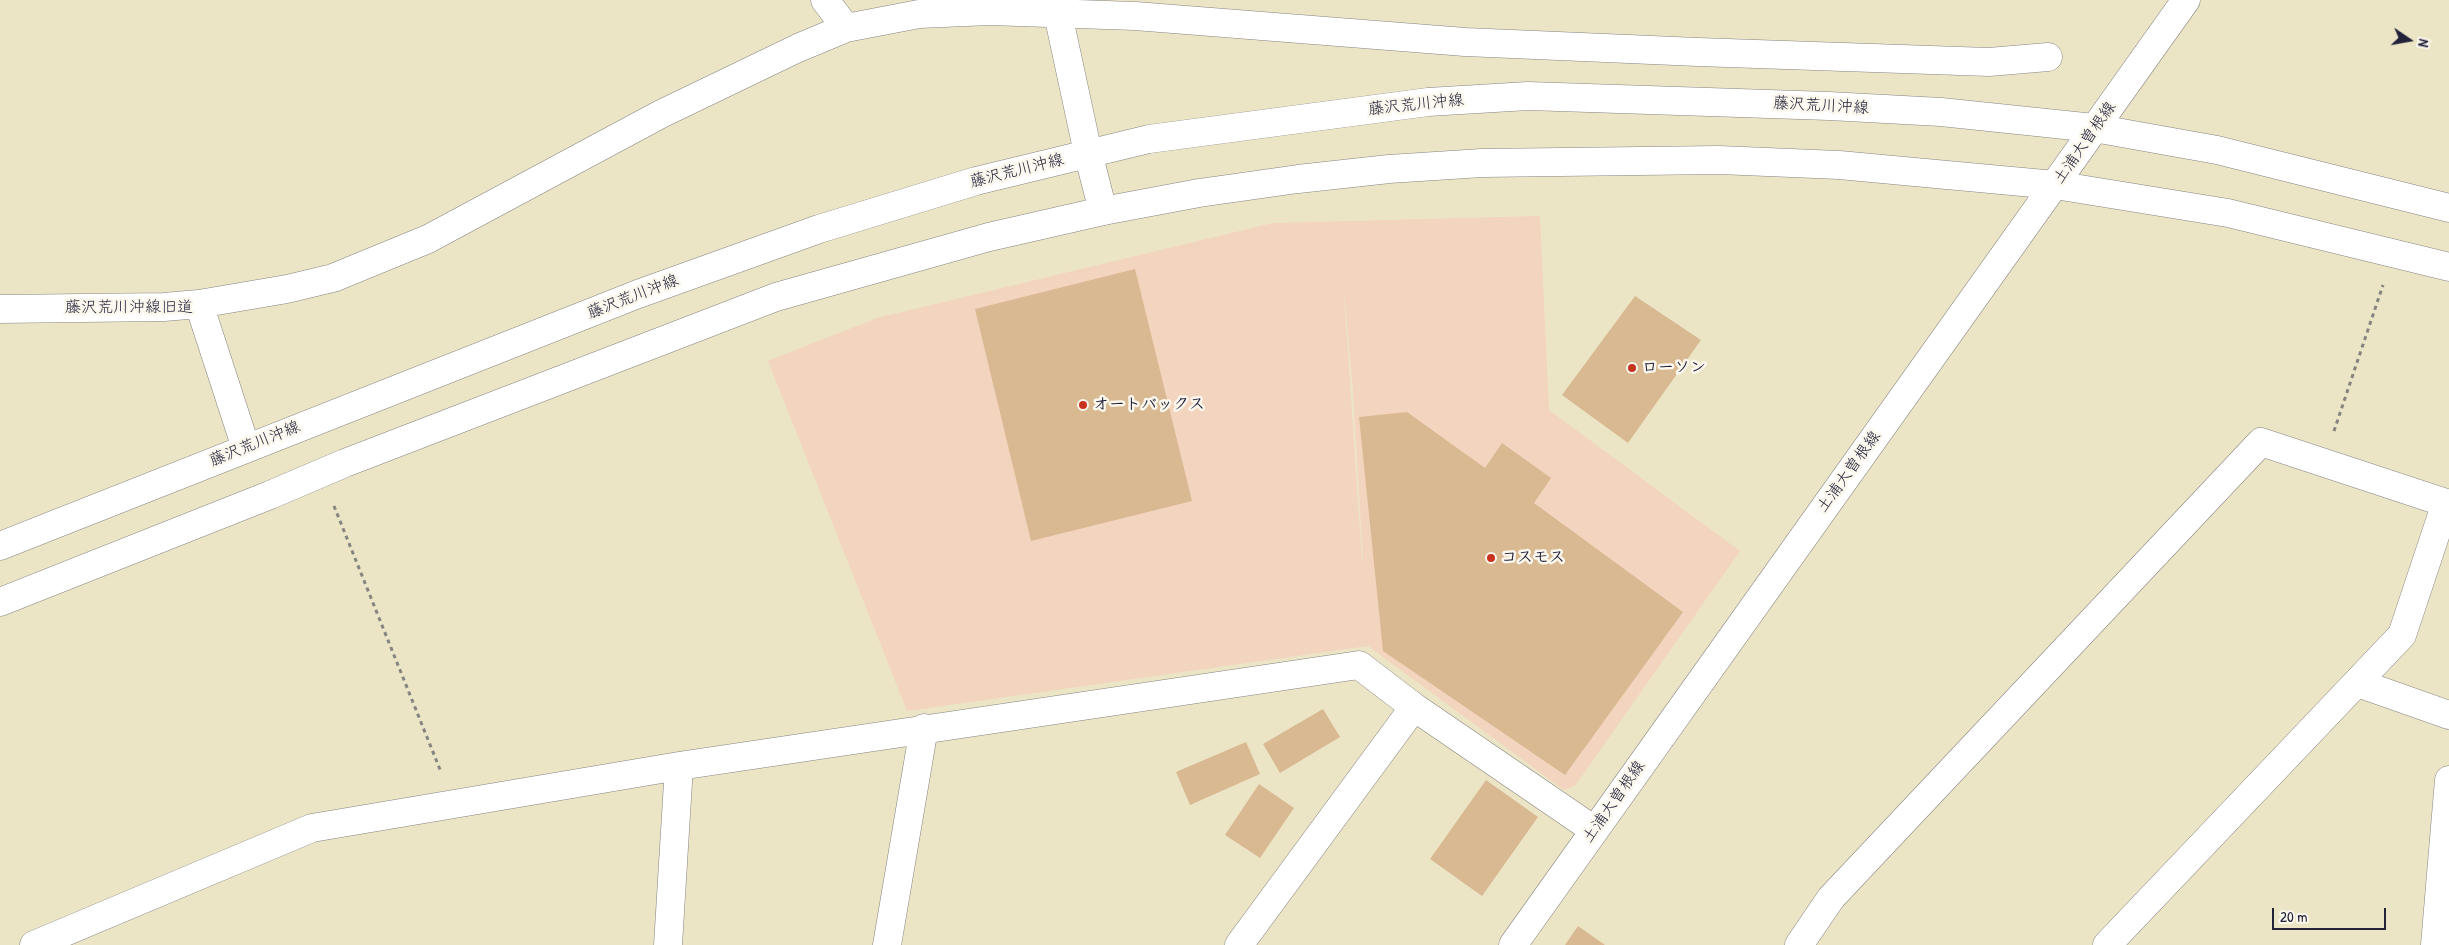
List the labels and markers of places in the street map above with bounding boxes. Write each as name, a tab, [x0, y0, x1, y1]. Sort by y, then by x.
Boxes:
place label: ローソン	[1642, 358, 1706, 378]
marker: ローソン	[1626, 362, 1638, 374]
place label: オートバックス	[1093, 395, 1205, 415]
marker: オートバックス	[1077, 399, 1089, 411]
place label: コスモス	[1501, 548, 1565, 568]
marker: コスモス	[1485, 552, 1497, 564]

